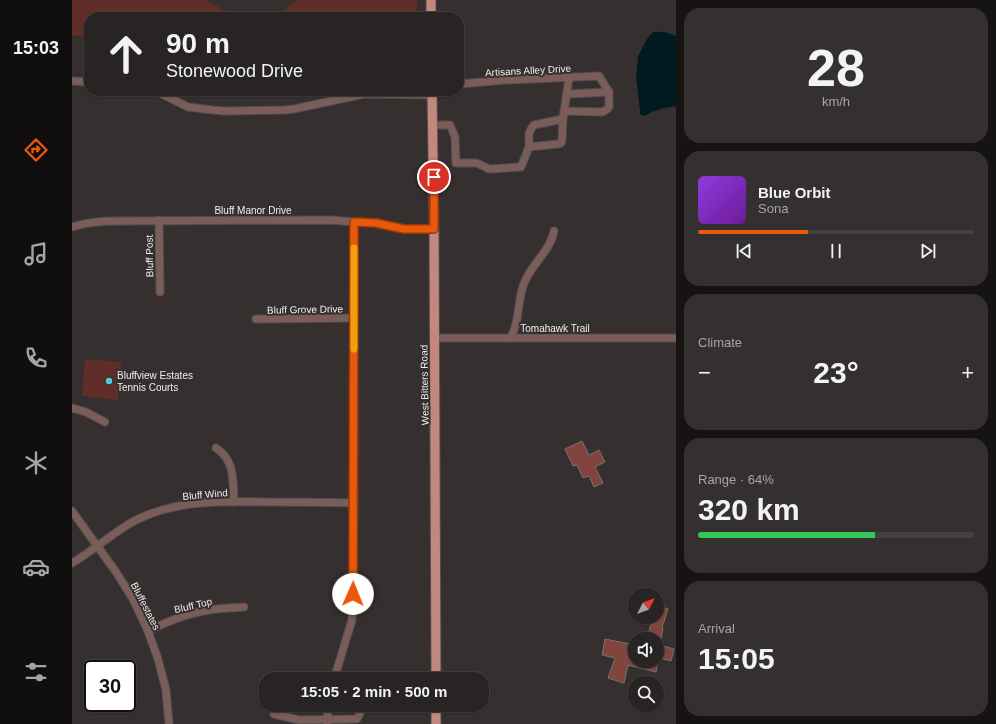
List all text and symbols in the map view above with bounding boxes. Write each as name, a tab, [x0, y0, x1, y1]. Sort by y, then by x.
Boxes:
icon: ahead	[100, 28, 152, 80]
text: 90 m	[166, 28, 230, 59]
text: 15:03	[13, 38, 59, 58]
text: 28	[807, 39, 865, 97]
text: Stonewood Drive	[166, 61, 303, 81]
street label: Artisans Alley Drive	[485, 63, 572, 78]
text: km/h	[822, 94, 850, 109]
icon: directions	[22, 136, 50, 164]
pin	[417, 160, 451, 194]
icon: arrive	[423, 166, 445, 188]
text: Blue Orbit	[758, 184, 831, 201]
text: Sona	[758, 201, 788, 216]
street label: Bluff Manor Drive	[214, 205, 292, 216]
street label: Bluff Post	[144, 234, 155, 277]
icon: music	[22, 240, 50, 268]
icon: previous	[733, 240, 755, 262]
icon: pause	[825, 240, 847, 262]
icon: next	[917, 240, 939, 262]
street label: Bluff Grove Drive	[267, 303, 344, 316]
street label: Tomahawk Trail	[520, 323, 590, 334]
text: Climate	[698, 335, 742, 350]
icon: phone	[22, 344, 50, 372]
street label: West Bitters Road	[418, 345, 431, 425]
text: 23°	[813, 356, 859, 389]
text: −	[698, 360, 711, 385]
text: +	[961, 360, 974, 385]
place label: Bluffview Estates Tennis Courts	[117, 370, 193, 393]
marker: Bluffview Estates Tennis Courts	[104, 376, 114, 386]
icon: climate	[22, 449, 50, 477]
text: Range · 64%	[698, 472, 774, 487]
street label: Bluff Wind	[182, 487, 228, 502]
text: 320 km	[698, 493, 800, 526]
icon: car	[22, 553, 50, 581]
position arrow	[332, 573, 374, 615]
street label: Bluffestates	[129, 581, 162, 632]
north arrow	[628, 588, 664, 624]
map controls	[628, 588, 664, 712]
street label: Bluff Top	[173, 596, 214, 615]
text: Arrival	[698, 621, 735, 636]
button: sound	[628, 632, 664, 668]
text: 15:05	[698, 642, 775, 675]
icon: filters	[22, 658, 50, 686]
speed limit sign: 30	[84, 660, 136, 712]
button: search	[628, 676, 664, 712]
text: 15:05 · 2 min · 500 m	[301, 683, 447, 700]

